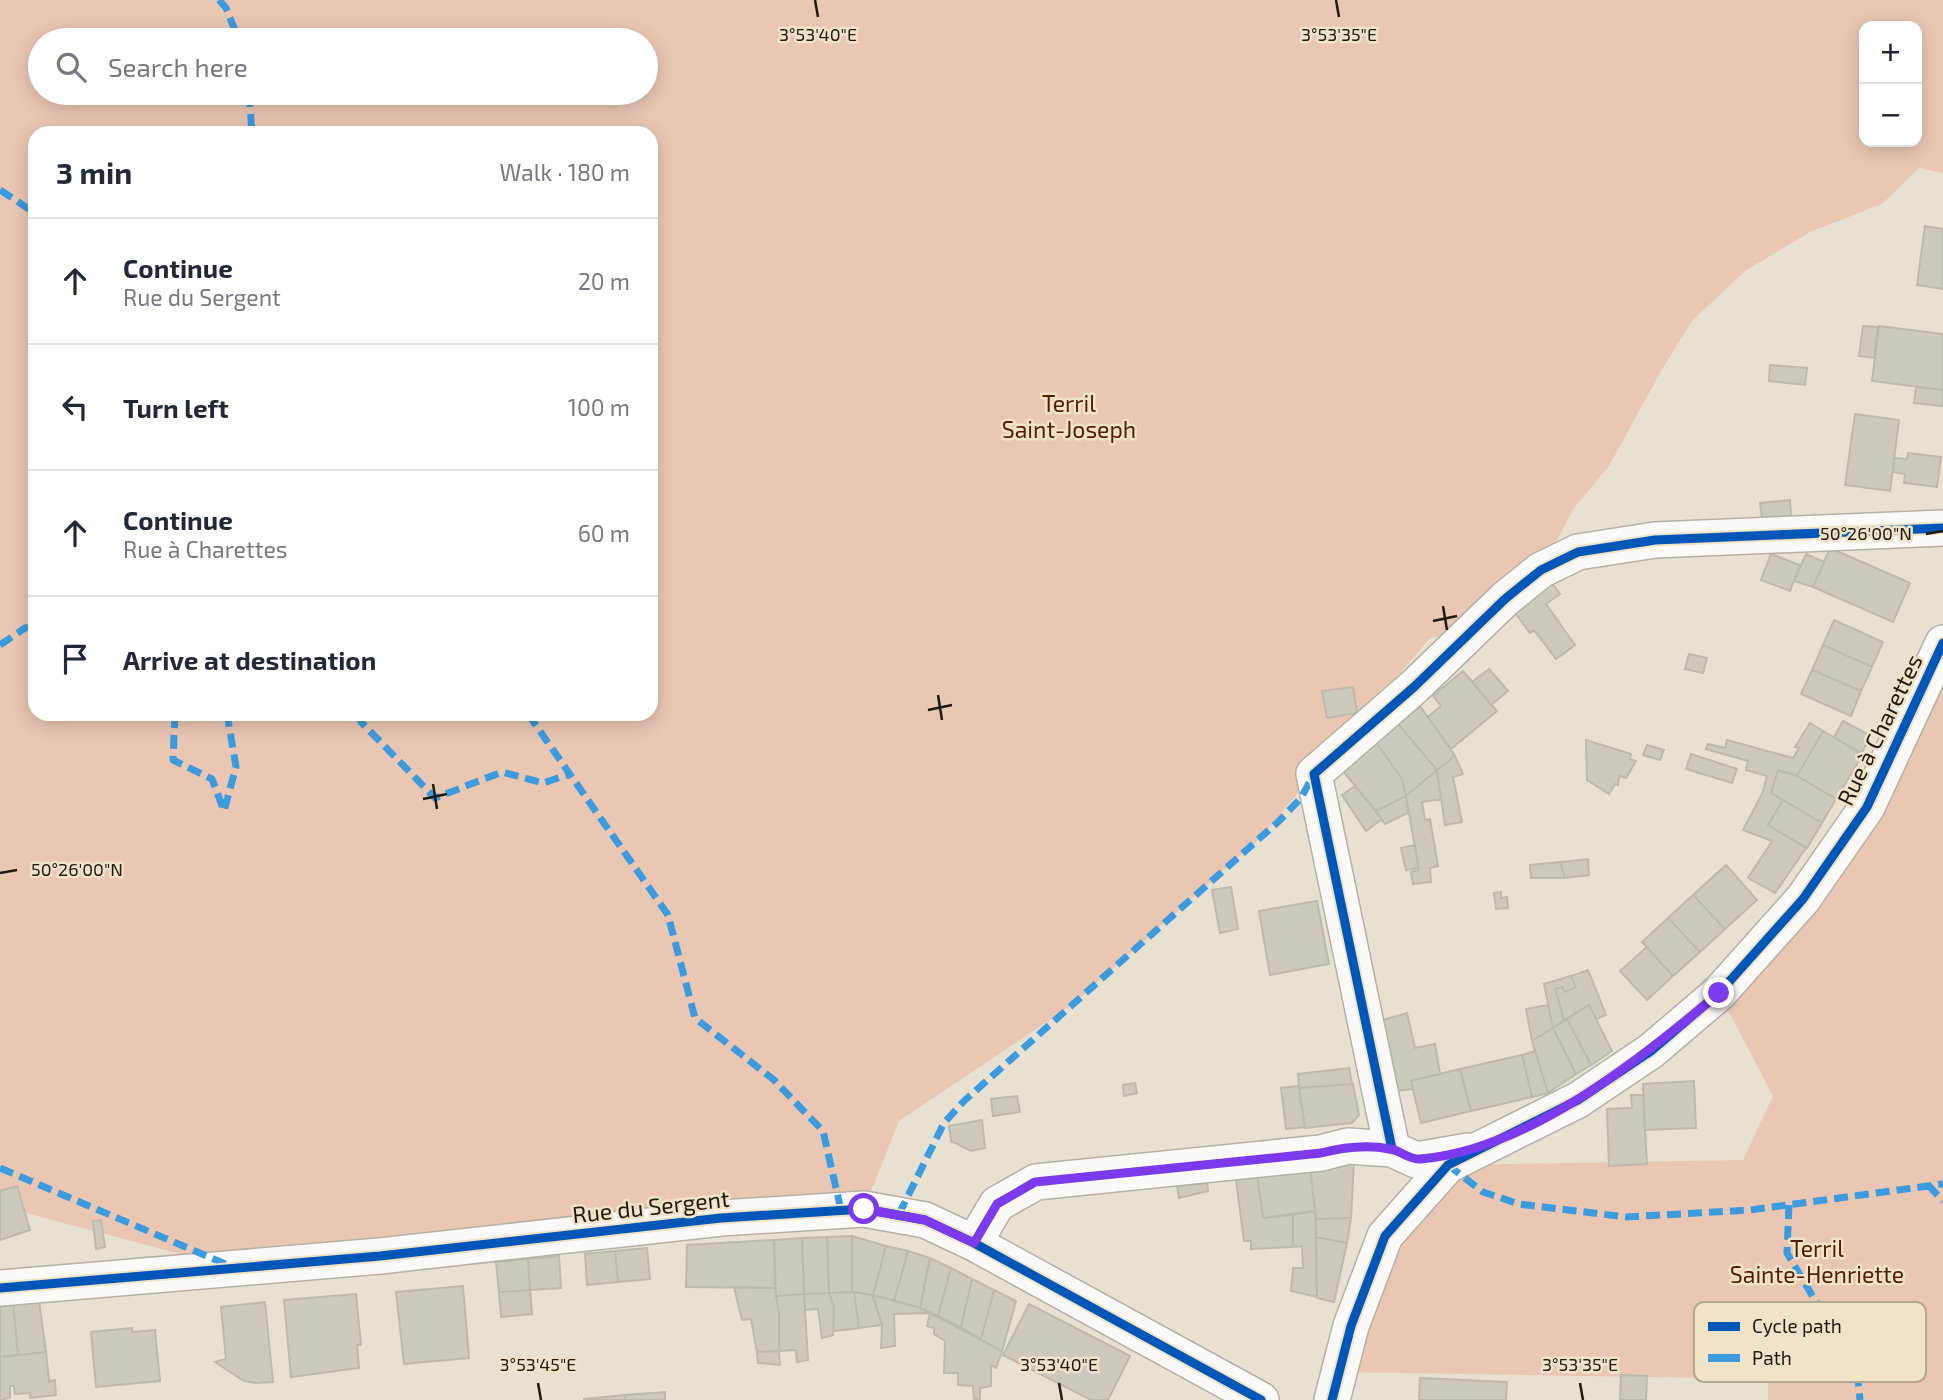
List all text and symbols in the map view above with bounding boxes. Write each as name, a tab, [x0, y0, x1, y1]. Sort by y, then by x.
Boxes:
map controls	[1859, 21, 1922, 147]
button: +	[1859, 21, 1922, 84]
text: 3°53'40"E	[779, 23, 857, 45]
text: 3°53'35"E	[1301, 23, 1377, 45]
search box	[28, 28, 658, 105]
icon: search	[52, 48, 90, 86]
text: Search here	[108, 51, 248, 82]
button: −	[1859, 84, 1922, 147]
text: 3 min	[56, 154, 132, 190]
text: Walk · 180 m	[500, 158, 630, 186]
text: Continue	[123, 252, 233, 283]
icon: ahead	[56, 262, 94, 300]
text: 20 m	[578, 267, 630, 295]
text: Rue du Sergent	[123, 283, 281, 311]
icon: left	[56, 388, 94, 426]
park label: Terril Saint-Joseph	[1002, 389, 1136, 443]
text: Turn left	[123, 392, 229, 423]
text: 100 m	[568, 393, 630, 421]
text: Continue	[123, 504, 233, 535]
icon: ahead	[56, 514, 94, 552]
text: 60 m	[578, 519, 630, 547]
text: 50°26'00"N	[1820, 522, 1912, 544]
text: Rue à Charettes	[123, 535, 288, 563]
icon: arrive	[56, 640, 94, 678]
text: Arrive at destination	[123, 644, 376, 675]
street label: Rue à Charettes	[1830, 649, 1928, 810]
text: 50°26'00"N	[31, 858, 123, 880]
route end	[1703, 977, 1734, 1008]
street label: Rue du Sergent	[571, 1184, 731, 1228]
route start	[848, 1193, 879, 1224]
park label: Terril Sainte-Henriette	[1730, 1234, 1904, 1288]
legend	[1694, 1302, 1926, 1382]
text: Cycle path	[1752, 1314, 1842, 1337]
text: Path	[1752, 1346, 1792, 1369]
text: 3°53'45"E	[500, 1353, 576, 1375]
text: 3°53'40"E	[1020, 1353, 1098, 1375]
text: 3°53'35"E	[1542, 1353, 1618, 1375]

